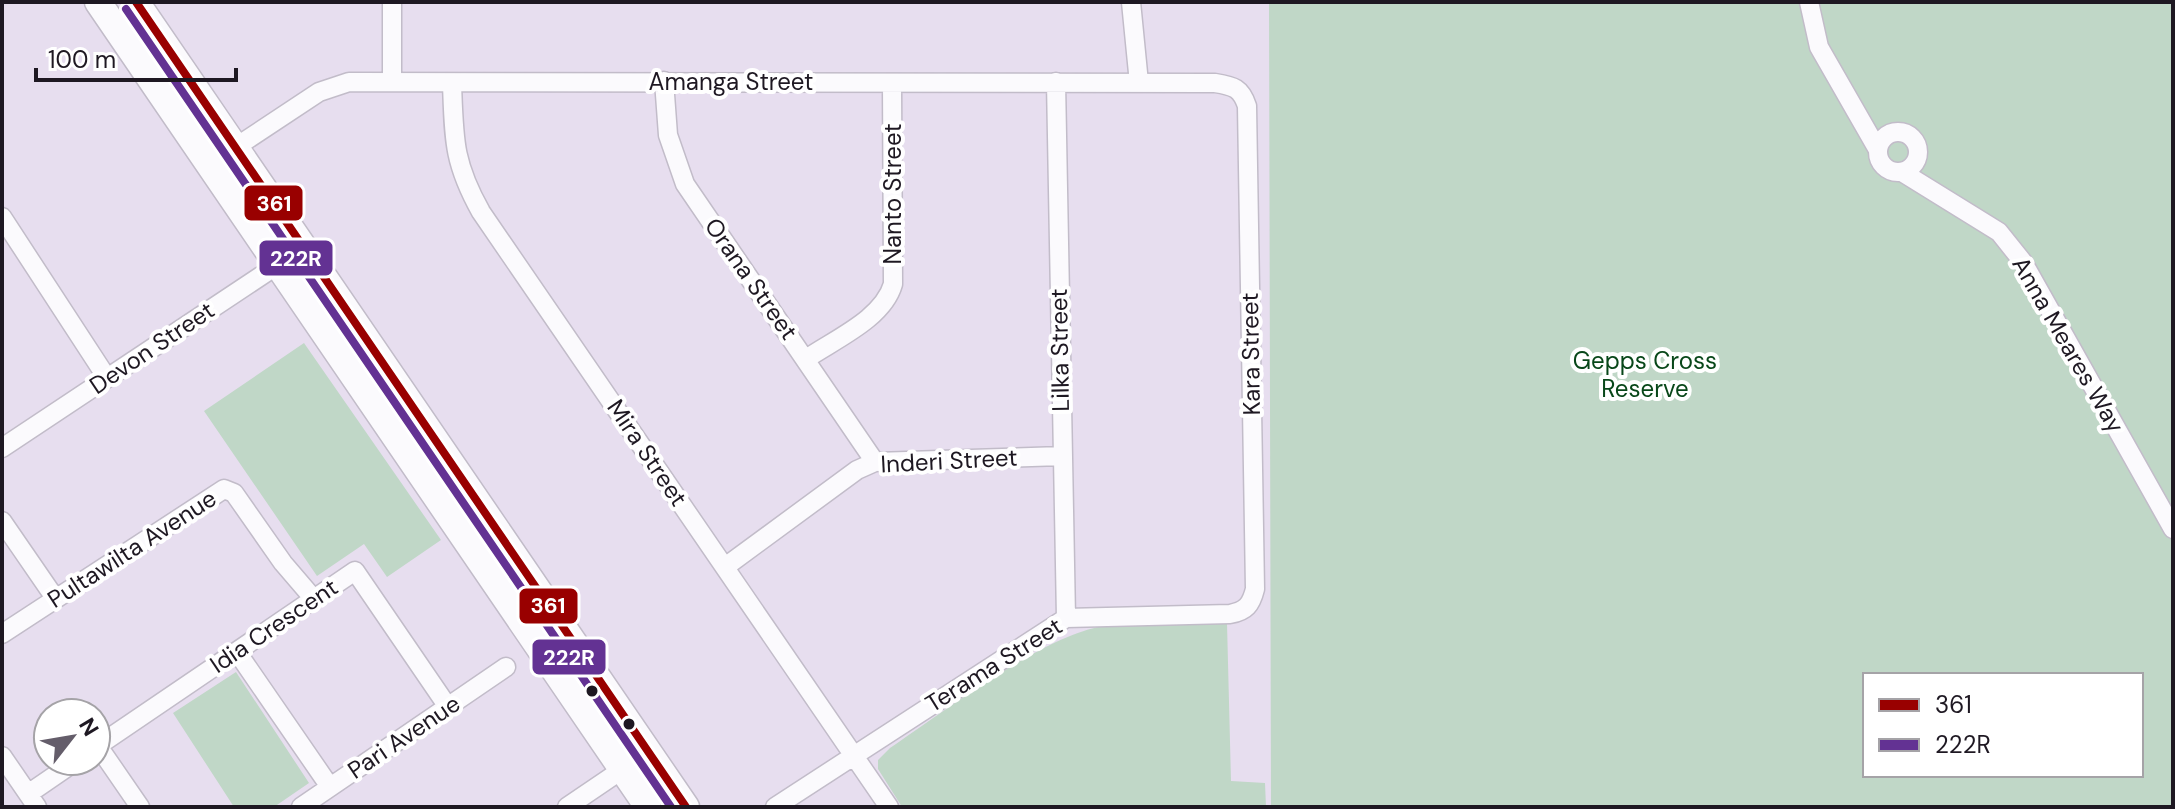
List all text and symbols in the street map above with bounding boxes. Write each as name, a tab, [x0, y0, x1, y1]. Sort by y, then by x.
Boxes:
scale bar	[36, 32, 236, 82]
text: 100 m	[48, 44, 116, 75]
street label: Amanga Street	[649, 66, 814, 97]
street label: Nanto Street	[877, 123, 908, 265]
line badge: 361	[243, 184, 304, 222]
text: 361	[256, 189, 292, 218]
street label: Orana Street	[698, 212, 805, 346]
line badge: 222R	[258, 239, 334, 277]
text: 222R	[270, 244, 322, 273]
street label: Anna Meares Way	[2005, 251, 2131, 438]
street label: Lilka Street	[1043, 288, 1076, 412]
street label: Kara Street	[1234, 292, 1267, 416]
street label: Devon Street	[83, 294, 220, 401]
park label: Gepps Cross Reserve	[1573, 345, 1717, 404]
street label: Mira Street	[600, 393, 694, 512]
street label: Inderi Street	[880, 441, 1018, 480]
street label: Pultawilta Avenue	[41, 482, 222, 615]
street label: Idia Crescent	[204, 571, 344, 680]
line badge: 361	[518, 587, 579, 625]
text: 361	[530, 591, 566, 620]
street label: Terama Street	[919, 610, 1068, 719]
line badge: 222R	[531, 638, 607, 676]
text: 222R	[543, 643, 595, 672]
legend	[1863, 673, 2143, 777]
unlabelled marker	[584, 683, 600, 699]
street label: Pari Avenue	[342, 688, 466, 786]
text: 361	[1935, 689, 1972, 720]
north arrow	[32, 697, 112, 777]
text: N	[72, 713, 105, 741]
unlabelled marker	[621, 716, 637, 732]
text: 222R	[1935, 729, 1991, 760]

